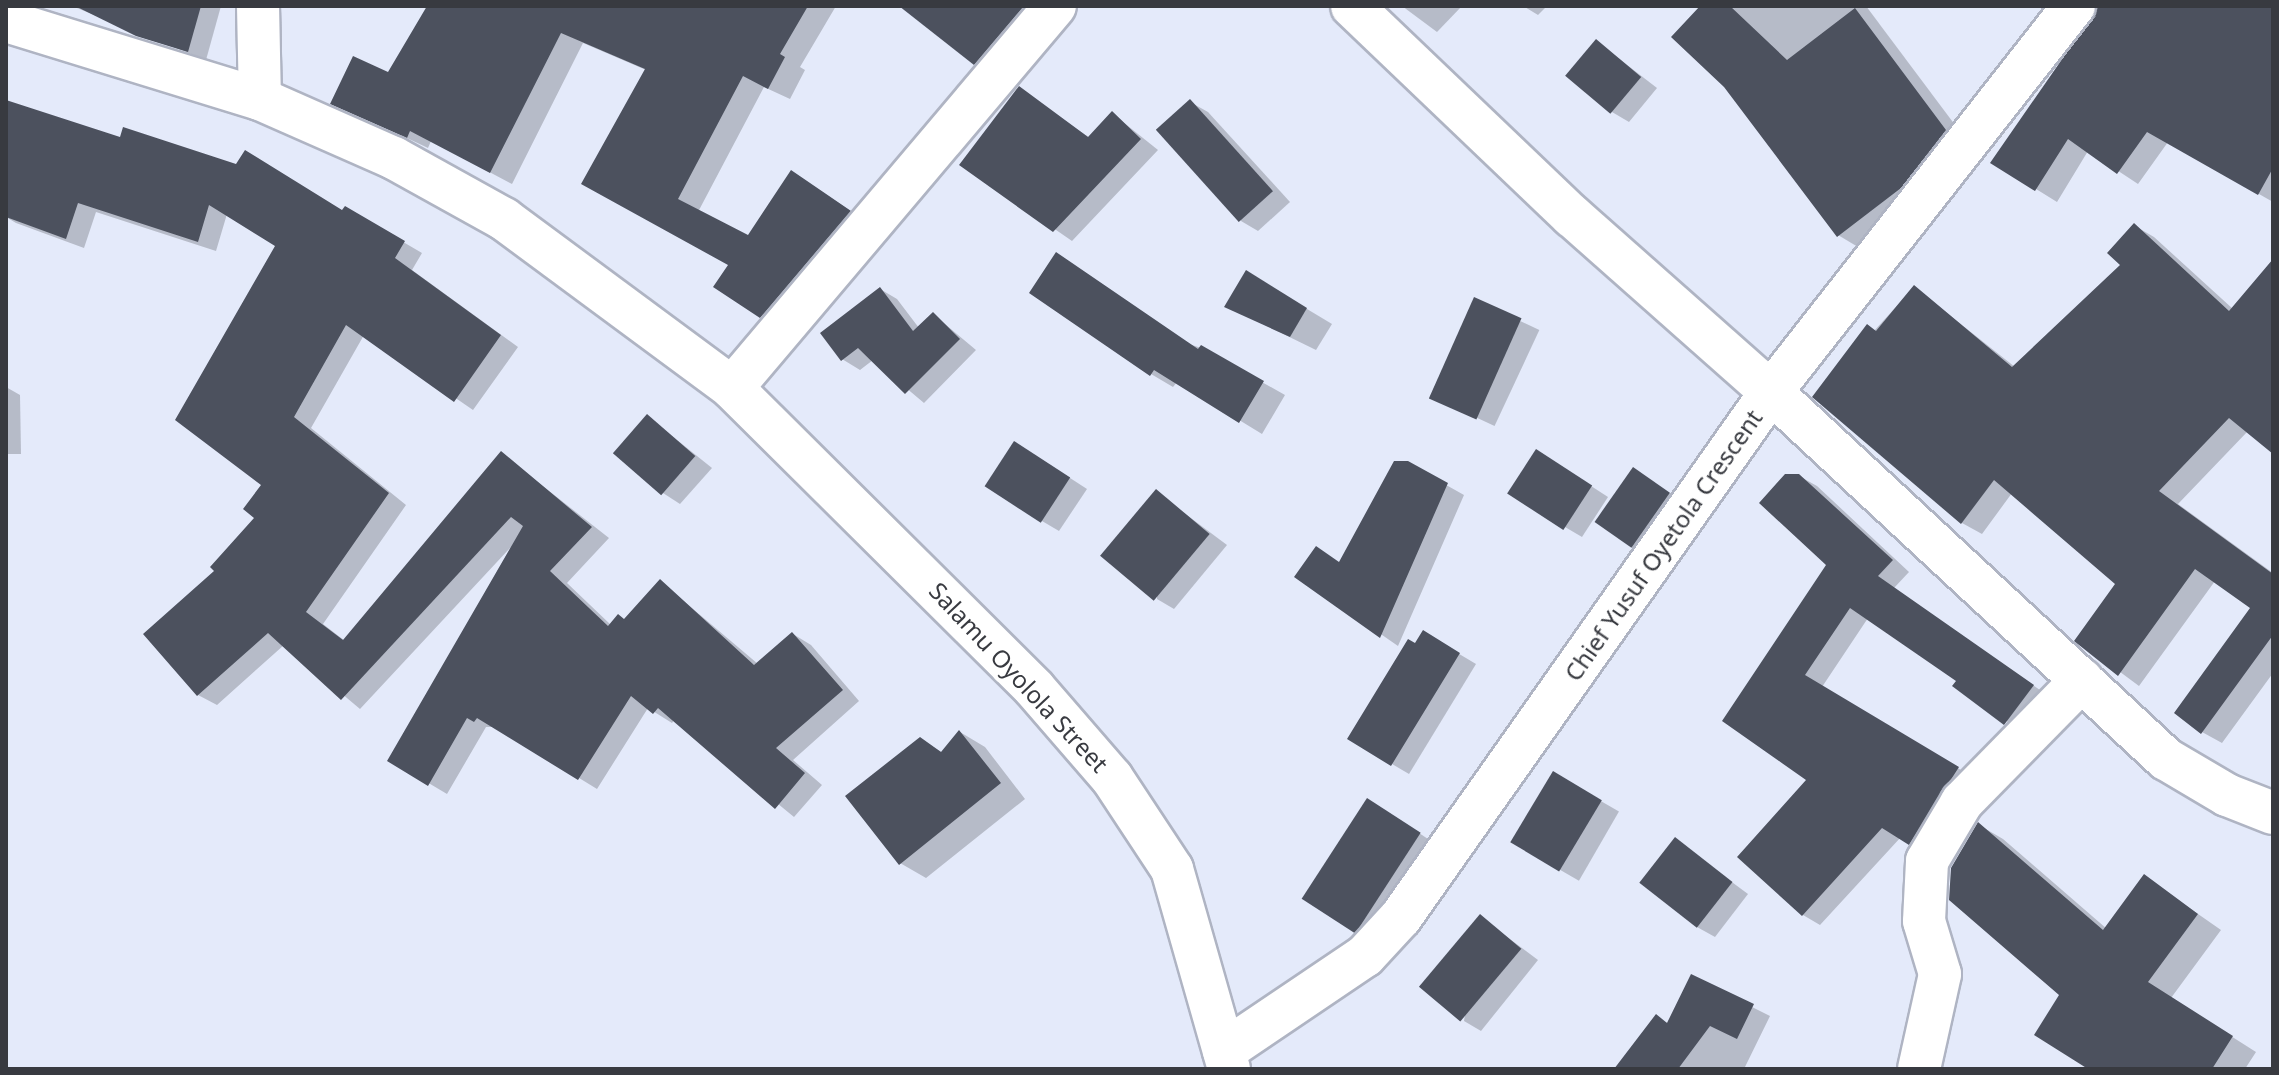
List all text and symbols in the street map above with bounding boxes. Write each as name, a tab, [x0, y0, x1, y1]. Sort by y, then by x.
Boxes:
street label: Chief Yusuf Oyetola Crescent	[1558, 404, 1768, 686]
street label: Salamu Oyolola Street	[924, 576, 1114, 778]

